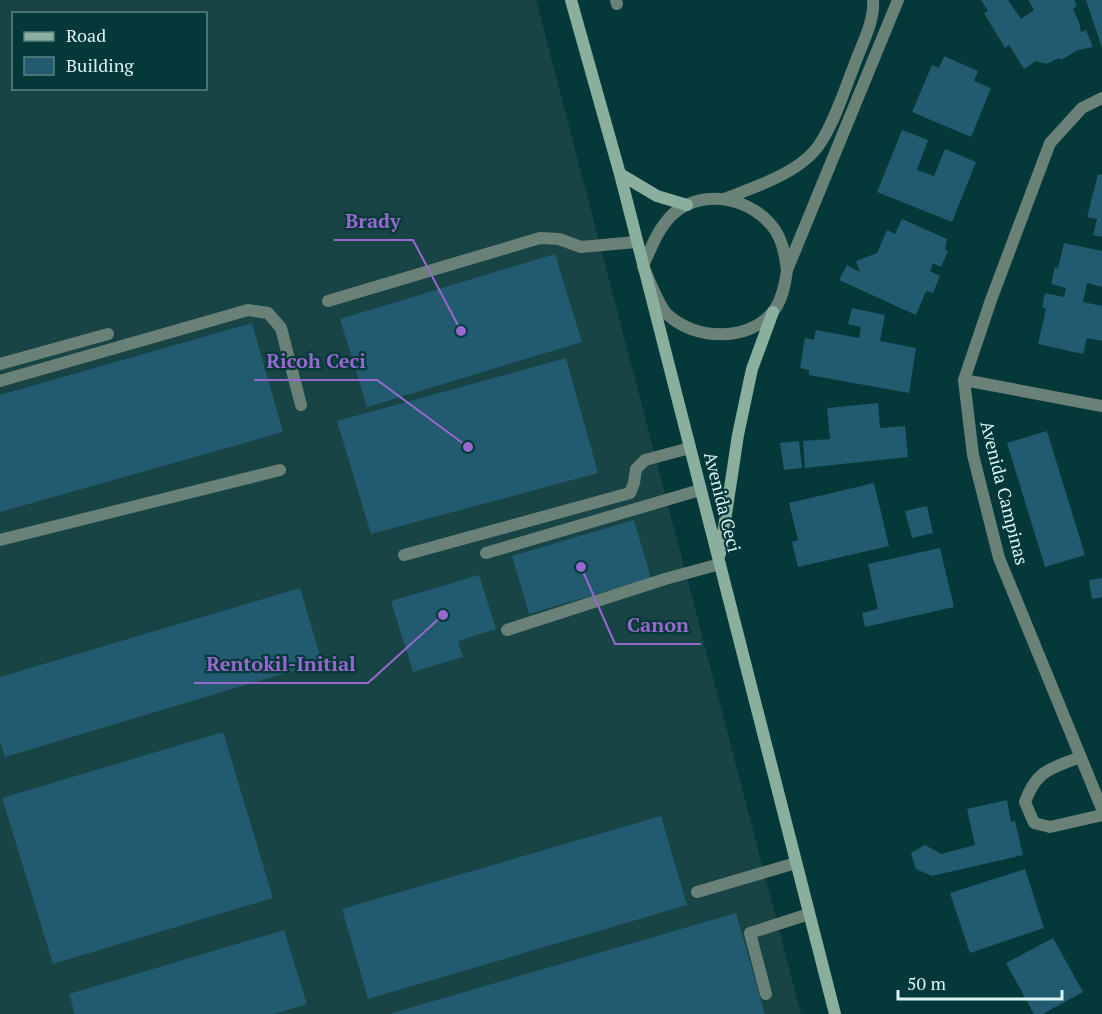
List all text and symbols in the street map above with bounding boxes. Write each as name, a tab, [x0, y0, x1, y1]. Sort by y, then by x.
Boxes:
legend	[12, 12, 207, 90]
text: Road	[66, 23, 106, 47]
text: Building	[66, 53, 134, 77]
callout: Brady	[334, 202, 413, 240]
text: Brady	[345, 207, 401, 234]
callout: Ricoh Ceci	[254, 342, 377, 380]
text: Ricoh Ceci	[266, 347, 366, 374]
street label: Avenida Campinas	[975, 418, 1034, 567]
street label: Avenida Ceci	[699, 449, 747, 554]
callout: Canon	[615, 606, 701, 644]
text: Canon	[627, 611, 689, 638]
callout: Rentokil-Initial	[194, 645, 368, 683]
text: Rentokil-Initial	[206, 650, 356, 677]
scale bar	[898, 963, 1062, 1001]
text: 50 m	[907, 971, 947, 995]

